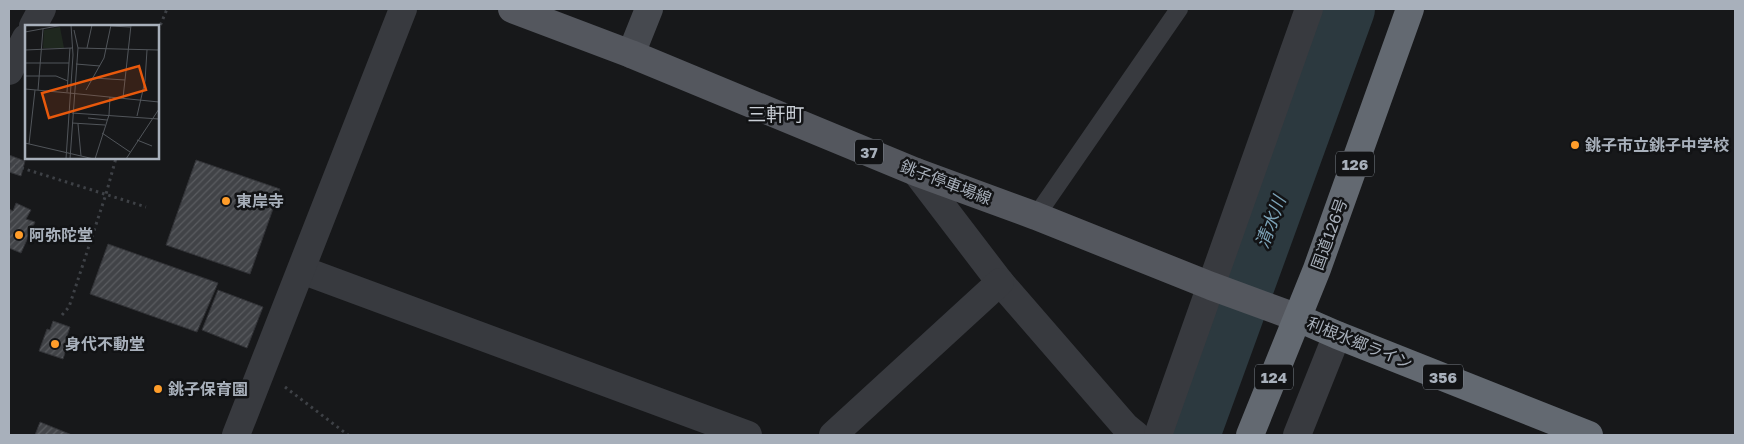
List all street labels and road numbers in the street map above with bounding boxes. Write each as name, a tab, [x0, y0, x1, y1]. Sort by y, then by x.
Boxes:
road number: 37	[855, 140, 883, 164]
road number: 126	[1336, 152, 1374, 176]
street label: 銚子停車場線	[898, 155, 994, 209]
street label: 国道126号	[1307, 195, 1351, 273]
street label: 利根水郷ライン	[1304, 313, 1416, 373]
road number: 124	[1255, 364, 1293, 390]
road number: 356	[1423, 364, 1463, 390]

